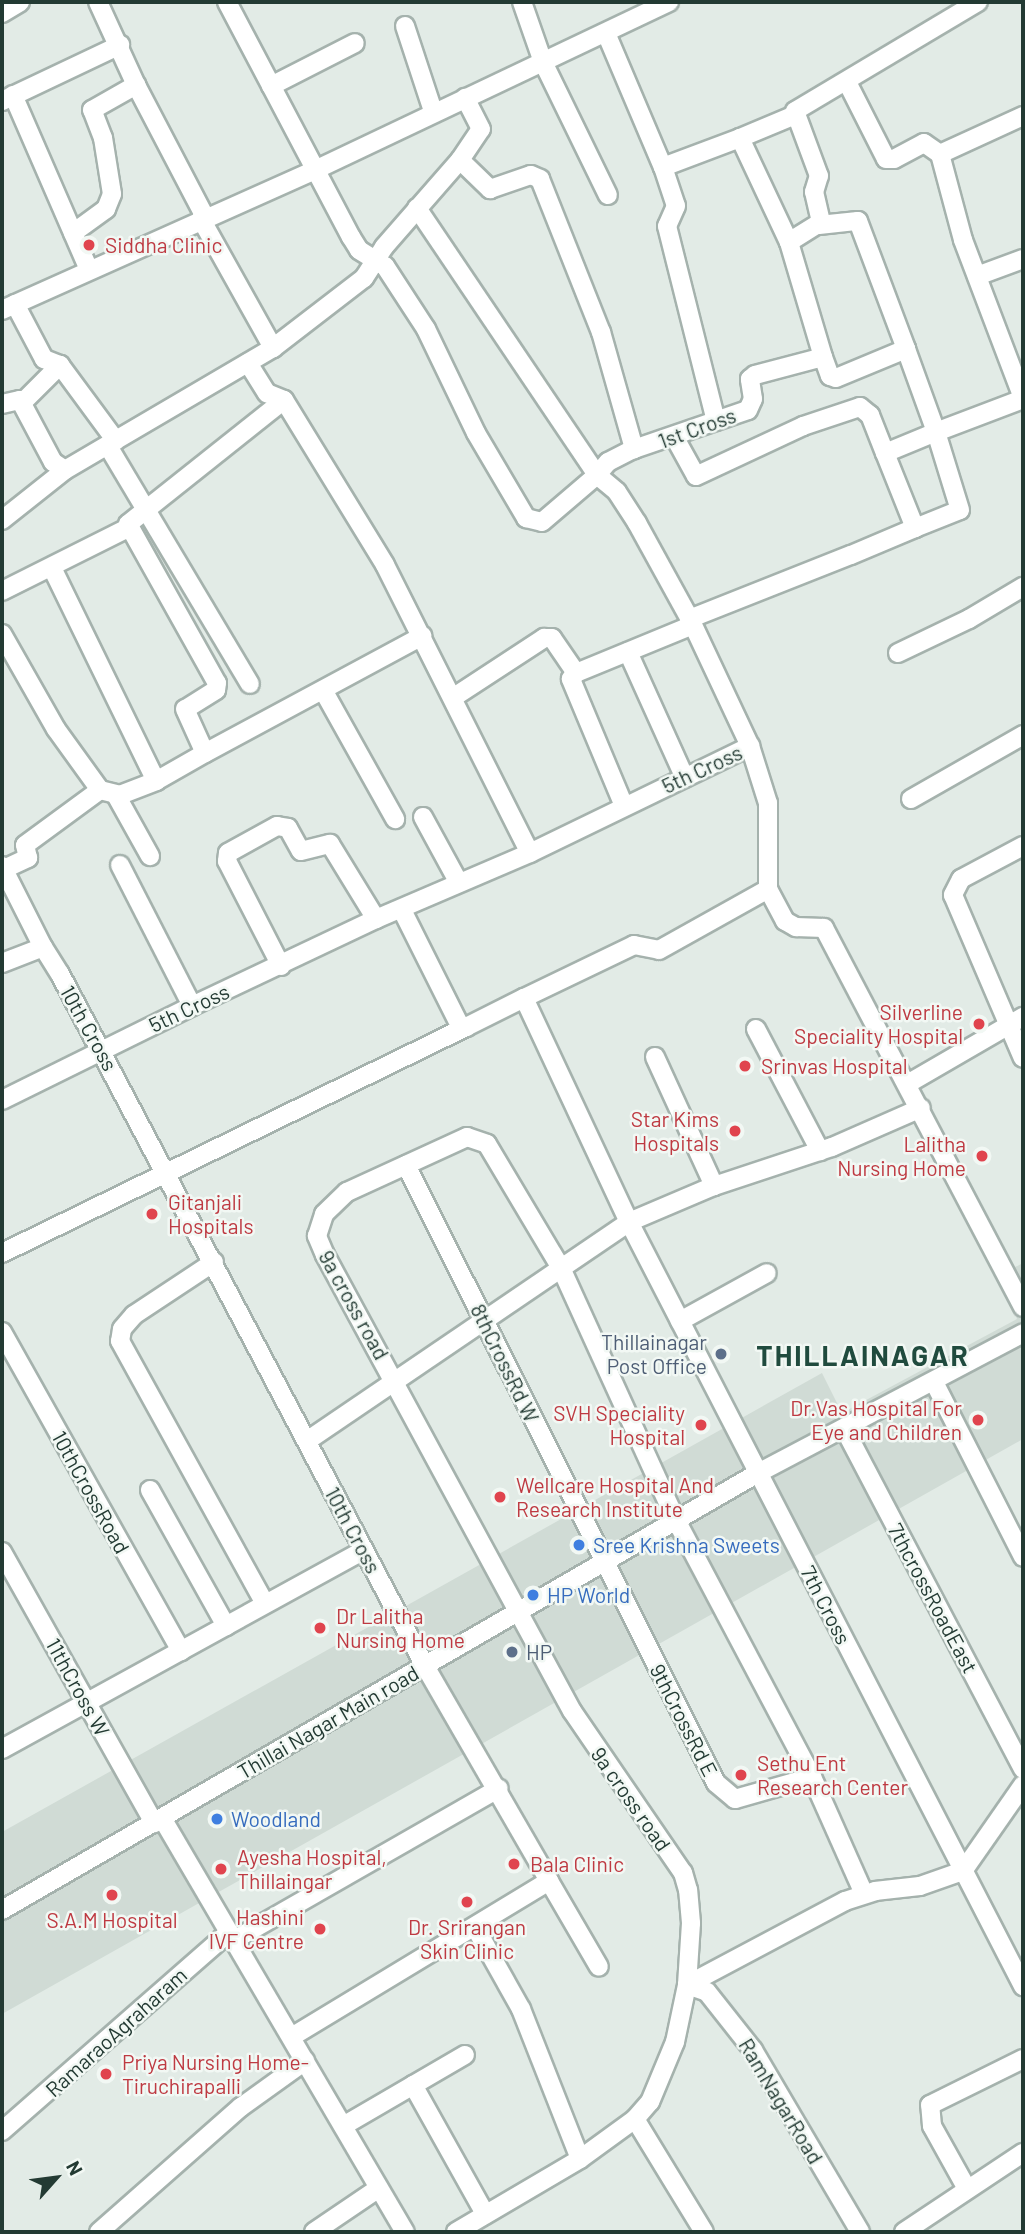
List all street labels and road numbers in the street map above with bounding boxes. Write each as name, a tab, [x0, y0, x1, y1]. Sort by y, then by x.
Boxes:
street label: 1st Cross	[655, 402, 739, 454]
street label: 5th Cross	[658, 739, 746, 799]
street label: 5th Cross	[145, 978, 233, 1038]
street label: 10th Cross	[55, 981, 123, 1075]
street label: 9a cross road	[314, 1246, 394, 1364]
street label: 8thCrossRd W	[466, 1300, 544, 1426]
street label: 10thCrossRoad	[47, 1426, 135, 1558]
street label: 10th Cross	[320, 1483, 386, 1577]
street label: 7thcrossRoadEast	[883, 1519, 983, 1677]
street label: 7th Cross	[796, 1562, 856, 1648]
street label: 11thCross W	[41, 1634, 115, 1740]
street label: Thillai Nagar Main road	[233, 1660, 423, 1784]
street label: 9thCrossRd E	[645, 1660, 723, 1780]
street label: 9a cross road	[586, 1742, 676, 1856]
street label: RamaraoAgraharam	[40, 1962, 192, 2102]
street label: RamNagarRoad	[734, 2034, 828, 2168]

